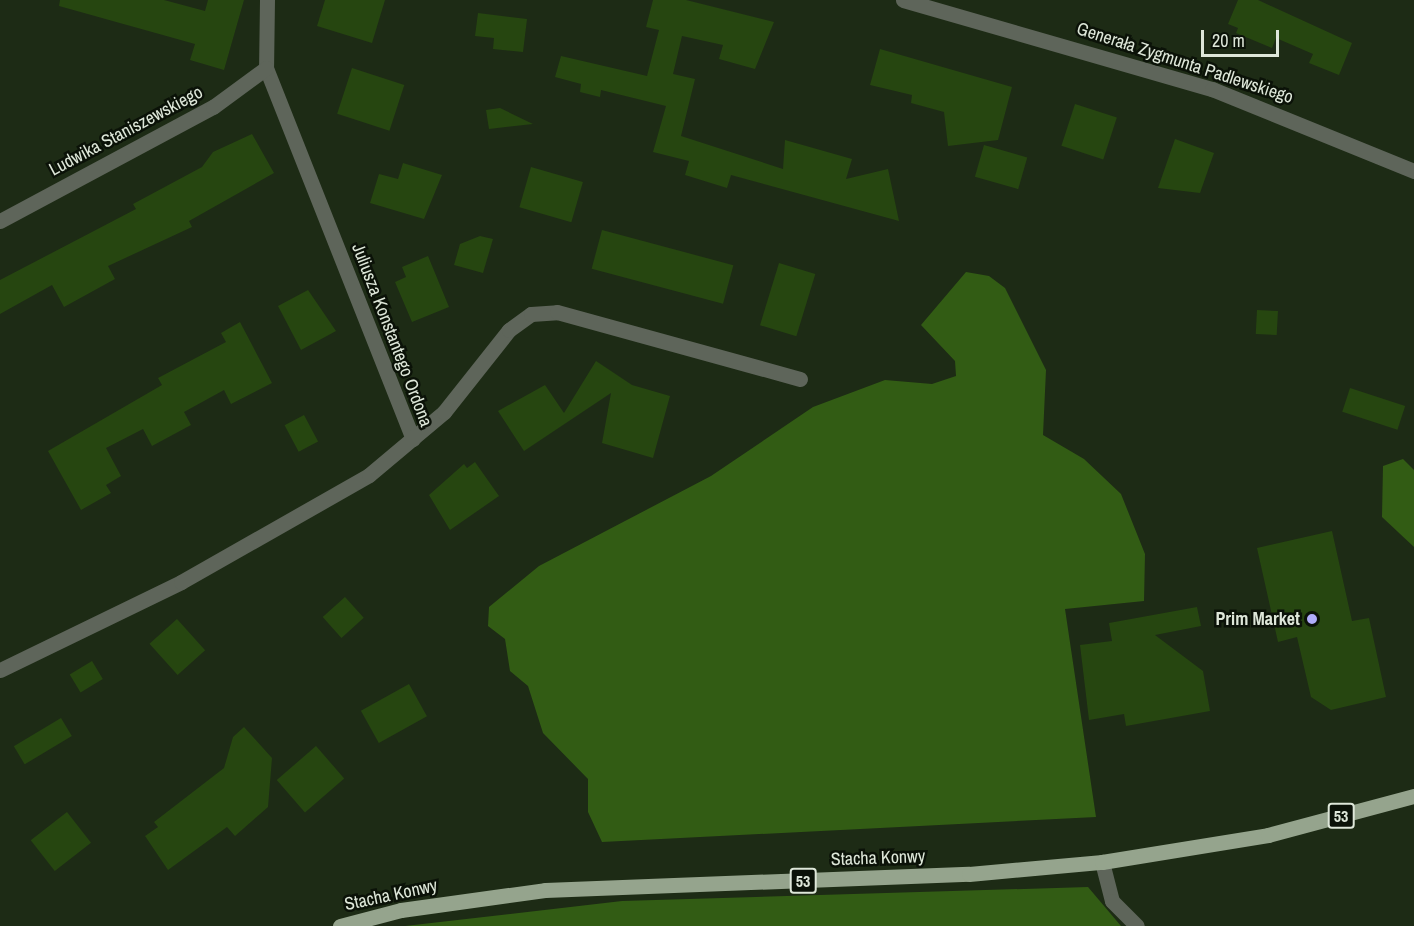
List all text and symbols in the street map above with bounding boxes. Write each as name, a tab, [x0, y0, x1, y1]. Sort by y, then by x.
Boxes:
street label: Generała Zygmunta Padlewskiego	[1074, 18, 1296, 108]
scale bar	[1204, 18, 1282, 56]
text: 20 m	[1212, 28, 1245, 53]
street label: Ludwika Staniszewskiego	[46, 81, 206, 181]
street label: Juliusza Konstantego Ordona	[347, 240, 437, 430]
place label: Prim Market	[1216, 608, 1300, 630]
marker: Prim Market	[1305, 612, 1319, 626]
road number: 53	[1328, 803, 1354, 829]
street label: Stacha Konwy	[830, 846, 926, 870]
road number: 53	[790, 868, 816, 894]
street label: Stacha Konwy	[343, 875, 439, 915]

